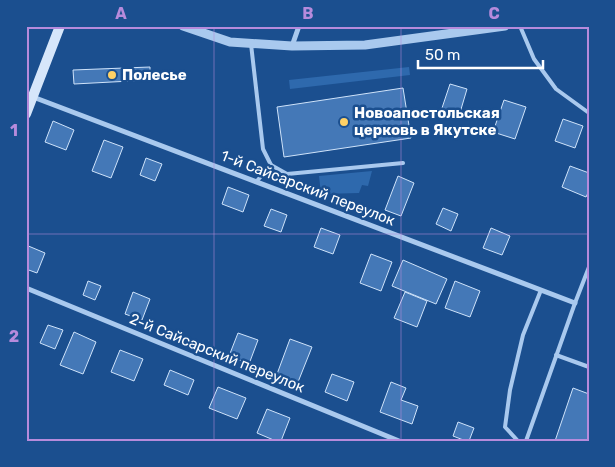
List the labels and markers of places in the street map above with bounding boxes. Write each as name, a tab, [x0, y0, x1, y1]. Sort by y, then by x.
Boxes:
place label: Полесье	[122, 66, 187, 84]
marker: Полесье	[106, 69, 118, 81]
place label: Новоапостольская церковь в Якутске	[354, 104, 500, 139]
marker: Новоапостольская церковь в Якутске	[338, 116, 350, 128]

